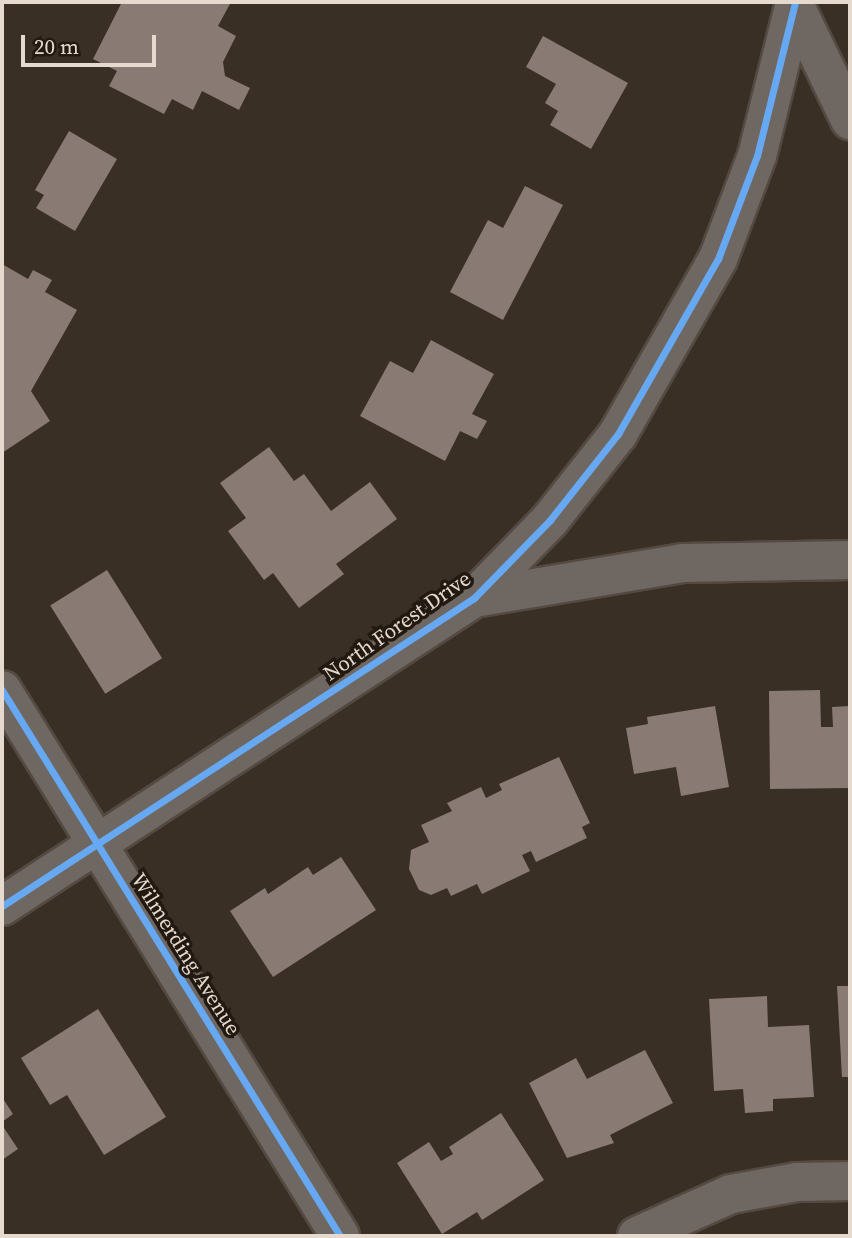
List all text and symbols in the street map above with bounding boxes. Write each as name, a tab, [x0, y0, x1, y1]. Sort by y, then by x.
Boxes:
scale bar	[24, 21, 159, 65]
text: 20 m	[34, 32, 79, 61]
street label: North Forest Drive	[319, 566, 475, 686]
street label: Wilmerding Avenue	[126, 868, 246, 1040]

